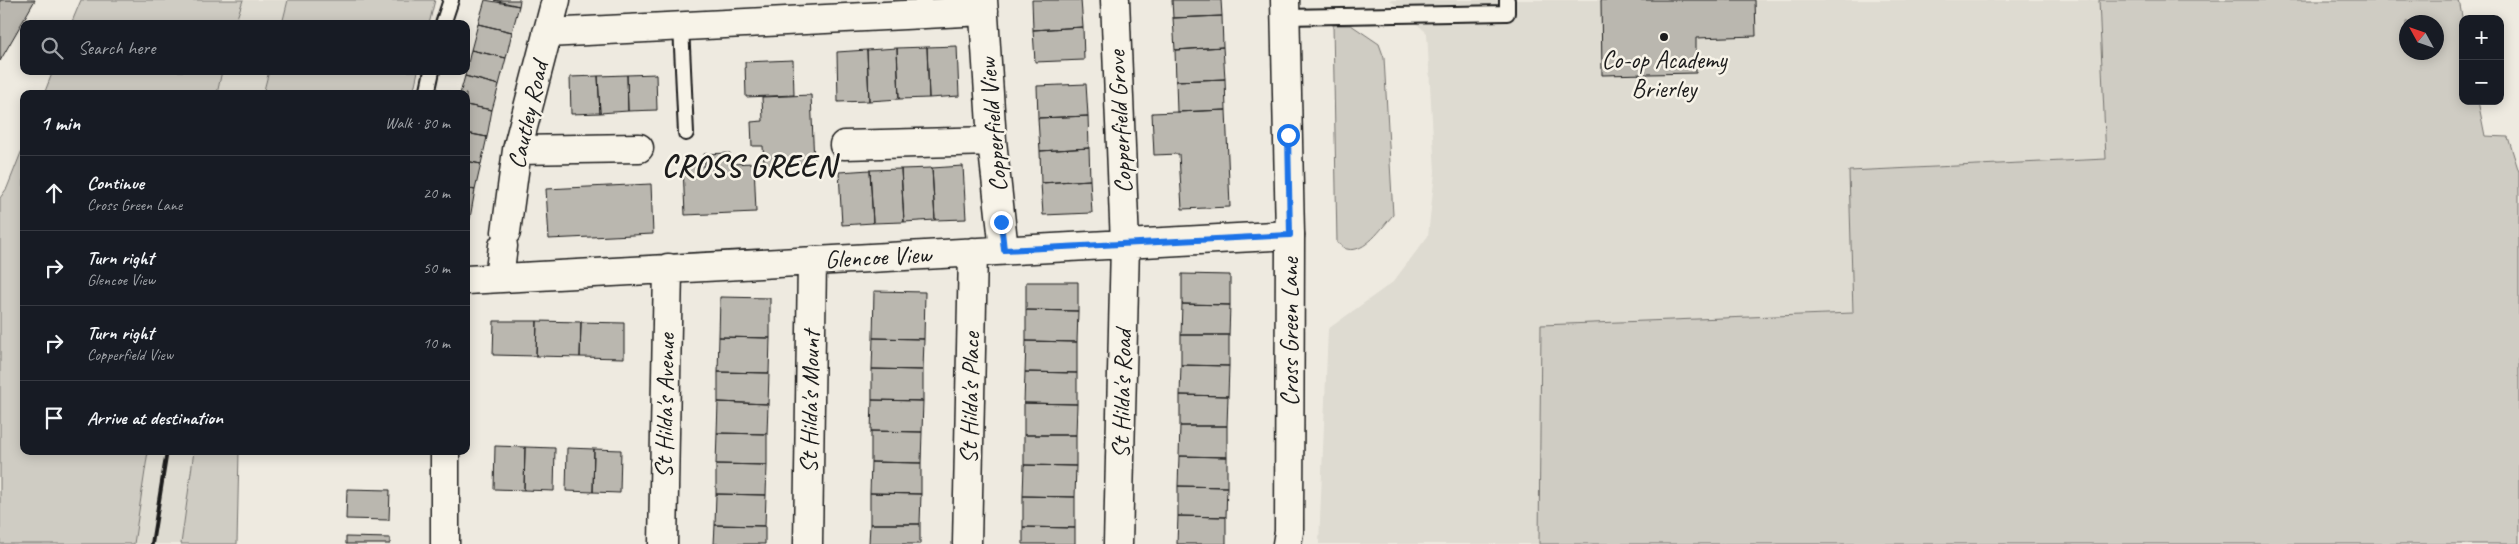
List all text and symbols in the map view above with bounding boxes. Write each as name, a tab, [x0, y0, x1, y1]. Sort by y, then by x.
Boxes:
north arrow	[2399, 15, 2444, 60]
map controls	[2459, 15, 2504, 105]
button: +	[2459, 15, 2504, 60]
search box	[20, 20, 470, 75]
marker: Co-op Academy Brierley	[1658, 31, 1670, 43]
icon: search	[38, 34, 66, 62]
text: Search here	[78, 36, 155, 60]
place label: Co-op Academy Brierley	[1602, 44, 1728, 105]
street label: Copperfield Grove	[1100, 48, 1140, 194]
street label: Cautley Road	[500, 54, 557, 172]
street label: Copperfield View	[971, 55, 1015, 193]
button: −	[2459, 60, 2504, 105]
text: 1 min	[40, 110, 80, 136]
text: Walk · 80 m	[385, 113, 450, 133]
route start	[1277, 124, 1300, 147]
district label: CROSS GREEN	[662, 147, 841, 185]
text: Continue	[87, 171, 144, 195]
icon: ahead	[40, 179, 68, 207]
text: 20 m	[423, 183, 450, 203]
text: Cross Green Lane	[87, 195, 182, 215]
route end	[990, 211, 1013, 234]
street label: Glencoe View	[824, 238, 934, 276]
text: Turn right	[87, 246, 154, 270]
icon: right	[40, 254, 68, 282]
street label: Cross Green Lane	[1274, 256, 1306, 406]
text: 50 m	[423, 258, 450, 278]
text: Glencoe View	[87, 270, 155, 290]
text: Turn right	[87, 321, 154, 345]
street label: St Hilda's Road	[1105, 325, 1139, 459]
street label: St Hilda's Mount	[793, 327, 827, 474]
icon: right	[40, 329, 68, 357]
street label: St Hilda's Place	[953, 330, 987, 464]
street label: St Hilda's Avenue	[648, 331, 682, 479]
text: 10 m	[423, 333, 450, 353]
text: Copperfield View	[87, 345, 173, 365]
icon: arrive	[40, 404, 68, 432]
text: Arrive at destination	[87, 406, 223, 430]

